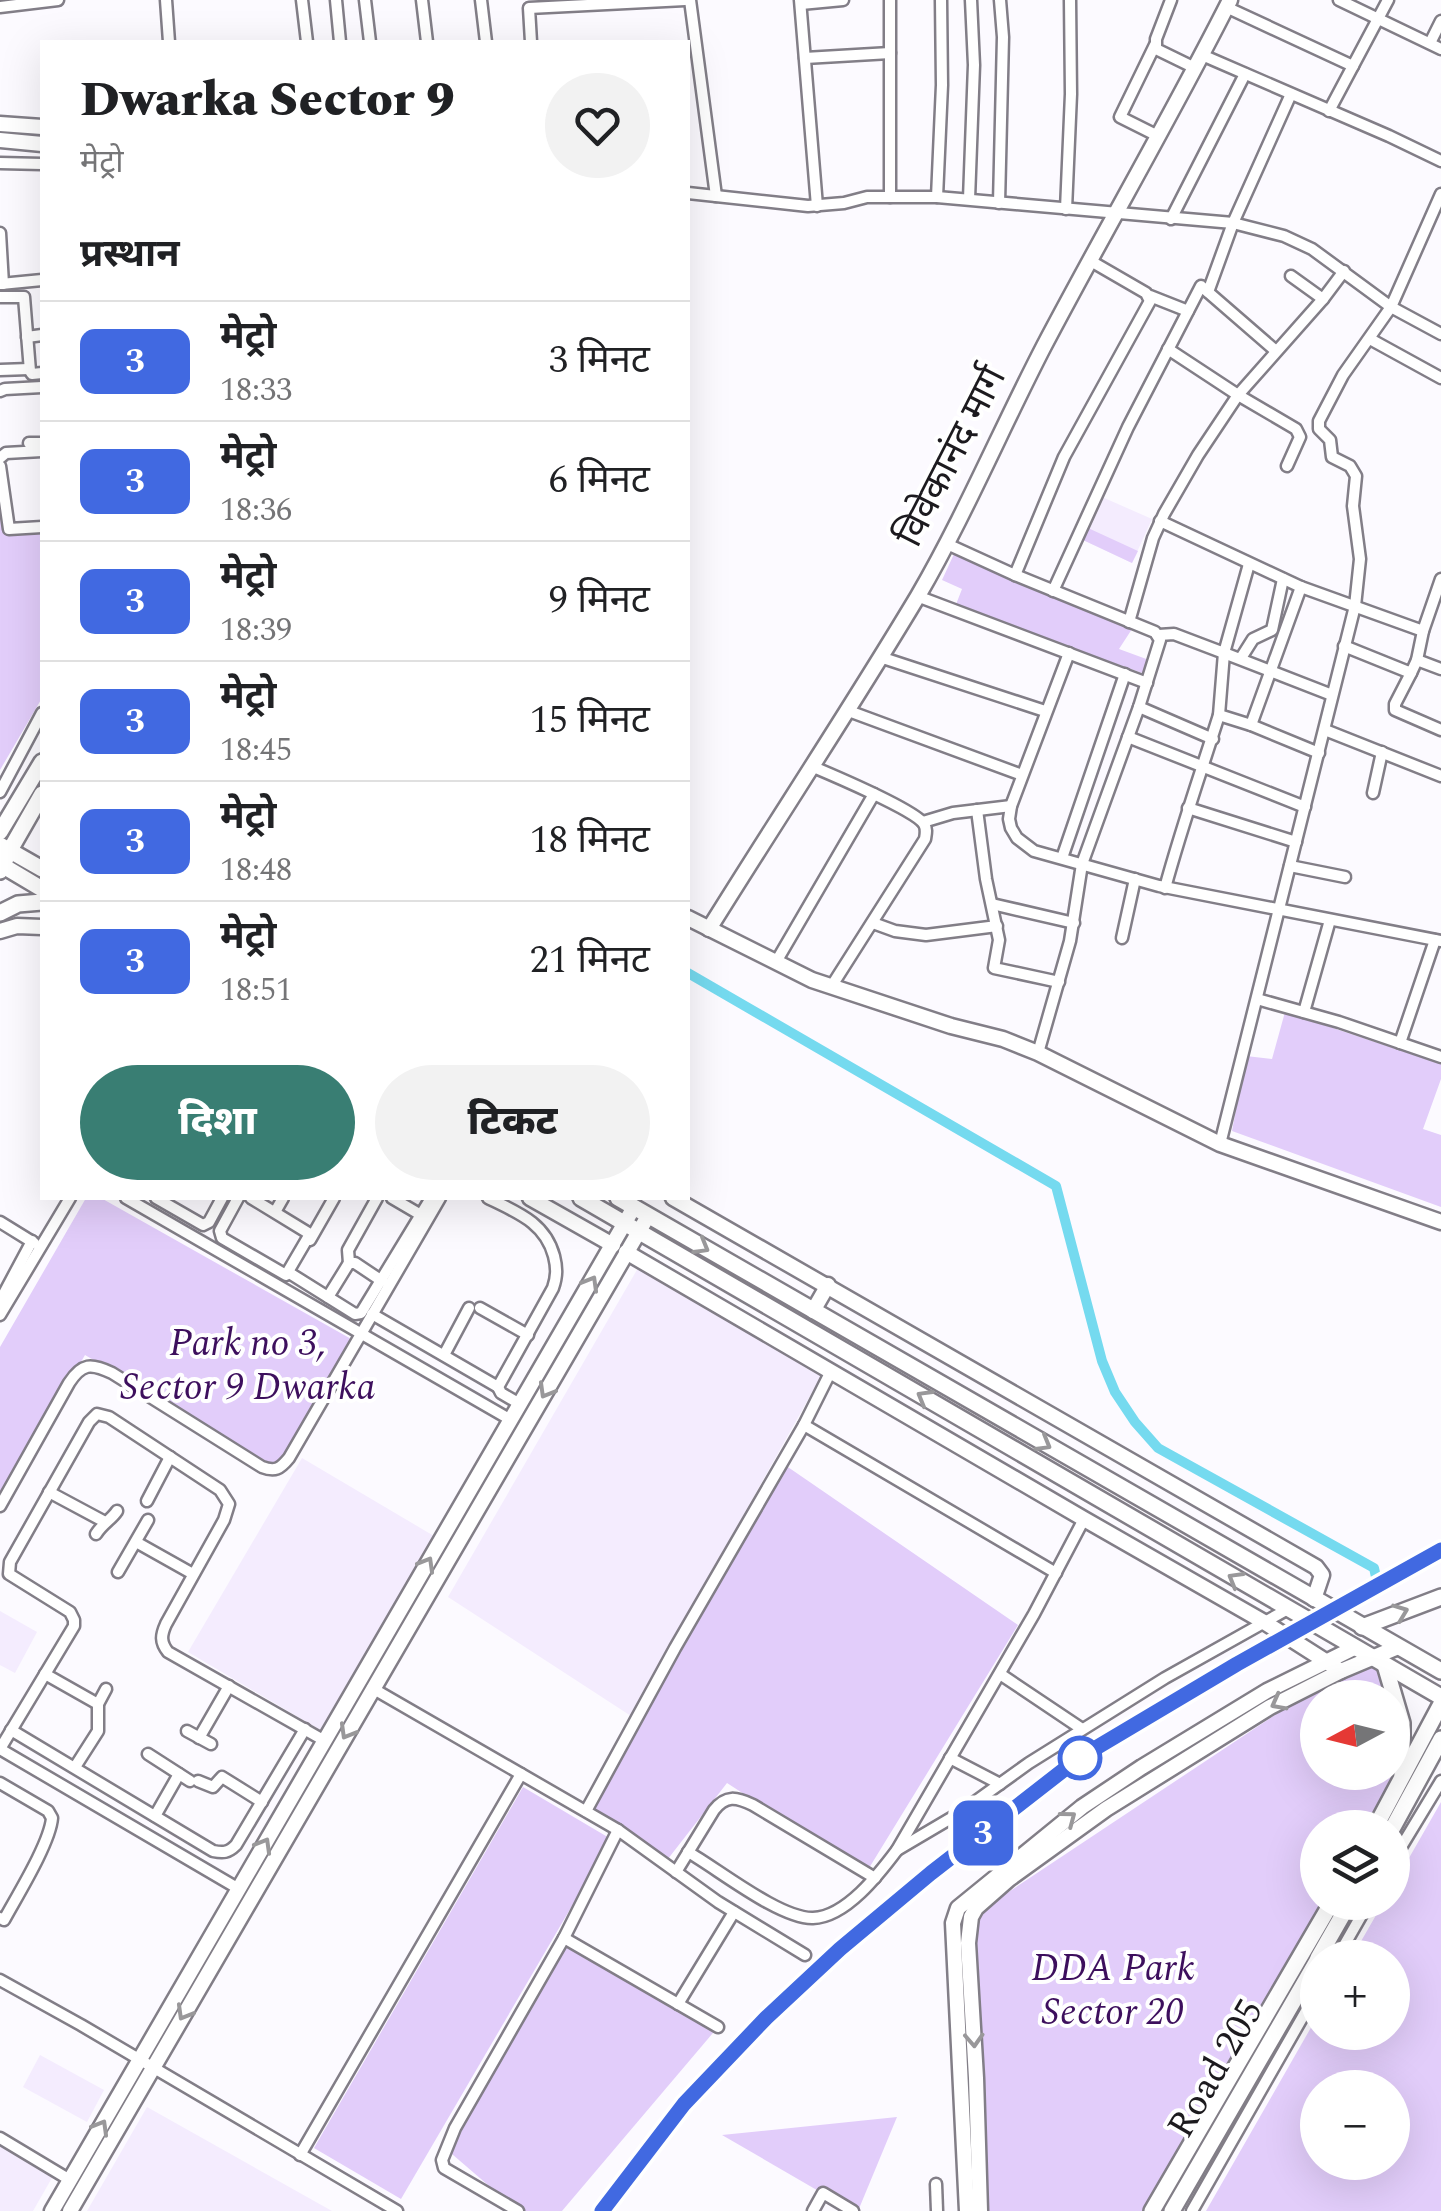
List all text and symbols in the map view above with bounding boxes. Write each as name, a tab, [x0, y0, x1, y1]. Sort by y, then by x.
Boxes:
text: Dwarka Sector 9	[80, 64, 455, 137]
button: heart	[545, 73, 650, 178]
text: मेट्रो	[80, 138, 124, 187]
text: प्रस्थान	[80, 226, 180, 284]
text: मेट्रो	[220, 308, 276, 366]
text: 3 मिनट	[549, 332, 650, 390]
text: 3	[125, 335, 145, 388]
street label: विवेकानंद मार्ग	[882, 356, 1023, 557]
text: 18:33	[220, 366, 292, 415]
text: मेट्रो	[220, 428, 276, 486]
text: 6 मिनट	[549, 452, 650, 510]
text: 3	[125, 455, 145, 508]
text: 18:36	[220, 486, 292, 535]
text: मेट्रो	[220, 548, 276, 606]
text: 9 मिनट	[549, 572, 650, 630]
text: 3	[125, 575, 145, 628]
text: 18:39	[220, 606, 292, 655]
text: मेट्रो	[220, 668, 276, 726]
text: 15 मिनट	[530, 692, 650, 750]
text: 3	[125, 695, 145, 748]
text: 18:45	[220, 726, 292, 775]
text: मेट्रो	[220, 788, 276, 846]
text: 18 मिनट	[530, 812, 650, 870]
text: 3	[125, 815, 145, 868]
text: 18:48	[220, 846, 292, 895]
text: मेट्रो	[220, 908, 276, 966]
text: 21 मिनट	[530, 932, 650, 990]
text: 3	[125, 935, 145, 988]
text: 18:51	[220, 966, 292, 1015]
button: दिशा	[80, 1065, 355, 1180]
button: टिकट	[375, 1065, 650, 1180]
one-way arrow	[691, 1235, 709, 1254]
one-way arrow	[578, 1276, 598, 1294]
park label: Park no 3, Sector 9 Dwarka	[120, 1315, 376, 1417]
one-way arrow	[539, 1380, 558, 1398]
one-way arrow	[917, 1390, 935, 1409]
one-way arrow	[1033, 1432, 1051, 1451]
one-way arrow	[415, 1557, 435, 1575]
one-way arrow	[1228, 1572, 1246, 1591]
one-way arrow	[1392, 1603, 1409, 1624]
north arrow	[1300, 1680, 1410, 1790]
map controls	[1300, 1680, 1410, 2180]
one-way arrow	[1271, 1691, 1289, 1710]
one-way arrow	[340, 1721, 359, 1739]
unlabelled marker	[1059, 1737, 1101, 1779]
line badge: 3	[950, 1800, 1016, 1866]
text: 3	[973, 1807, 993, 1860]
button: layers	[1300, 1810, 1410, 1920]
one-way arrow	[1058, 1812, 1076, 1829]
one-way arrow	[252, 1838, 271, 1856]
park label: DDA Park Sector 20	[1031, 1940, 1195, 2042]
button: +	[1300, 1940, 1410, 2050]
street label: Road 205	[1153, 1989, 1279, 2149]
one-way arrow	[176, 2002, 196, 2020]
one-way arrow	[963, 2033, 984, 2049]
button: −	[1300, 2070, 1410, 2180]
one-way arrow	[89, 2119, 108, 2137]

